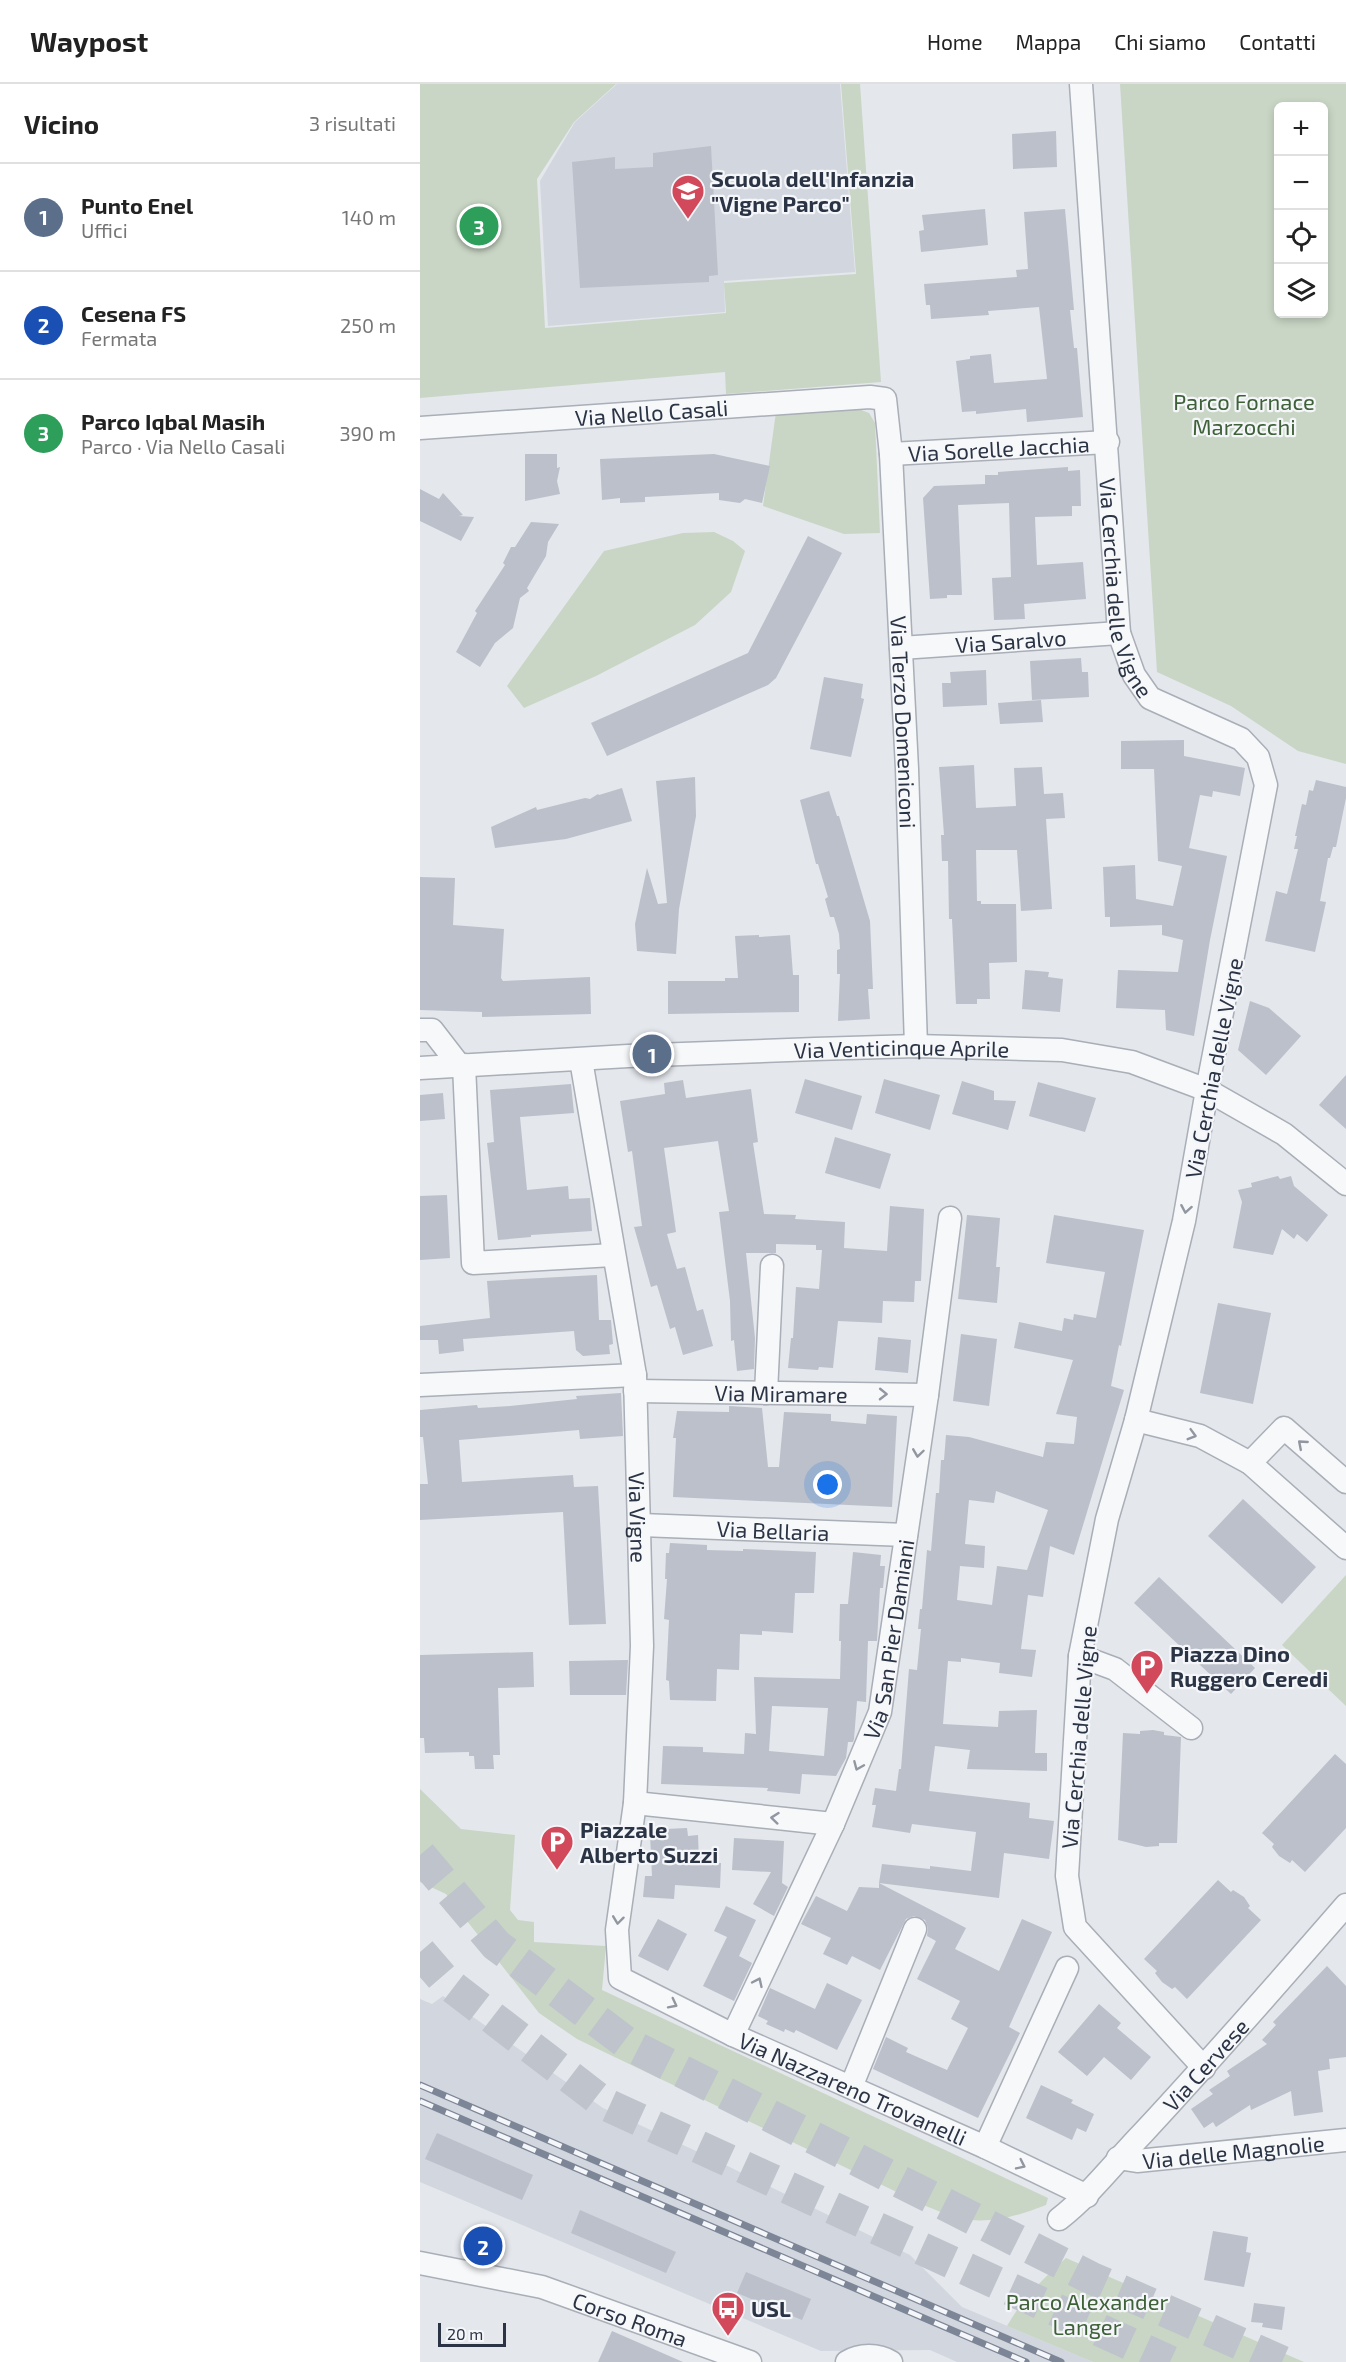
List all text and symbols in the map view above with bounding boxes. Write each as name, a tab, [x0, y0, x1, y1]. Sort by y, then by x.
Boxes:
text: Waypost	[30, 24, 148, 58]
text: Home	[927, 29, 983, 54]
text: Mappa	[1016, 29, 1081, 54]
text: Chi siamo	[1114, 29, 1206, 54]
text: Contatti	[1239, 29, 1316, 54]
map controls	[1274, 102, 1328, 318]
button: +	[1274, 102, 1328, 156]
text: Vicino	[24, 108, 99, 139]
text: 3 risultati	[309, 111, 396, 135]
button: −	[1274, 156, 1328, 210]
place label: Scuola dell'Infanzia "Vigne Parco"	[711, 165, 914, 216]
school or university icon: Scuola dell'Infanzia "Vigne Parco"	[670, 173, 706, 220]
text: Punto Enel	[81, 192, 193, 218]
pin: 3	[460, 204, 498, 248]
text: 1	[39, 205, 48, 229]
text: 140 m	[342, 205, 396, 229]
button: locate	[1274, 210, 1328, 264]
text: Uffici	[81, 218, 128, 242]
button: layers	[1274, 264, 1328, 318]
text: Cesena FS	[81, 300, 186, 326]
text: 2	[38, 313, 49, 337]
text: 250 m	[340, 313, 396, 337]
text: Fermata	[81, 326, 157, 350]
park label: Parco Fornace Marzocchi	[1173, 388, 1315, 439]
street label: Via Nello Casali	[574, 394, 729, 430]
text: Parco Iqbal Masih	[81, 408, 265, 434]
text: 3	[38, 421, 49, 445]
text: 390 m	[339, 421, 396, 445]
street label: Via Sorelle Jacchia	[907, 430, 1090, 466]
text: Parco · Via Nello Casali	[81, 434, 285, 458]
street label: Via Cerchia delle Vigne	[1095, 477, 1159, 702]
street label: Via Terzo Domeniconi	[886, 615, 922, 829]
street label: Via Saralvo	[954, 624, 1067, 657]
street label: Via Cerchia delle Vigne	[1179, 956, 1247, 1180]
pin: 1	[632, 1032, 672, 1076]
street label: Via Venticinque Aprile	[793, 1033, 1010, 1063]
one-way arrow	[1181, 1205, 1193, 1214]
street label: Via Miramare	[714, 1379, 848, 1407]
one-way arrow	[878, 1388, 887, 1400]
one-way arrow	[1186, 1428, 1197, 1440]
one-way arrow	[1298, 1440, 1309, 1451]
one-way arrow	[913, 1448, 925, 1457]
your location	[813, 1470, 842, 1499]
street label: Via Vigne	[625, 1471, 653, 1563]
street label: Via Bellaria	[716, 1515, 830, 1545]
street label: Via San Pier Damiani	[857, 1537, 918, 1743]
street label: Via Cerchia delle Vigne	[1055, 1624, 1101, 1850]
place label: Piazza Dino Ruggero Ceredi	[1170, 1640, 1328, 1691]
parking icon: Piazza Dino Ruggero Ceredi	[1129, 1648, 1165, 1695]
one-way arrow	[853, 1760, 865, 1771]
one-way arrow	[771, 1812, 780, 1825]
place label: Piazzale Alberto Suzzi	[580, 1816, 718, 1867]
parking icon: Piazzale Alberto Suzzi	[539, 1824, 575, 1871]
one-way arrow	[613, 1916, 625, 1925]
one-way arrow	[751, 1977, 763, 1988]
one-way arrow	[666, 1997, 677, 2008]
street label: Via Cervese	[1157, 2013, 1254, 2116]
street label: Via Nazzareno Trovanelli	[735, 2026, 971, 2150]
street label: Via delle Magnolie	[1141, 2129, 1326, 2173]
one-way arrow	[1015, 2157, 1026, 2169]
pin: 2	[464, 2224, 502, 2268]
street label: Corso Roma	[569, 2286, 691, 2351]
park label: Parco Alexander Langer	[1006, 2288, 1169, 2339]
bus stop icon: USL	[710, 2290, 746, 2337]
place label: USL	[751, 2295, 791, 2321]
scale bar	[438, 2320, 506, 2348]
text: 20 m	[447, 2324, 483, 2343]

